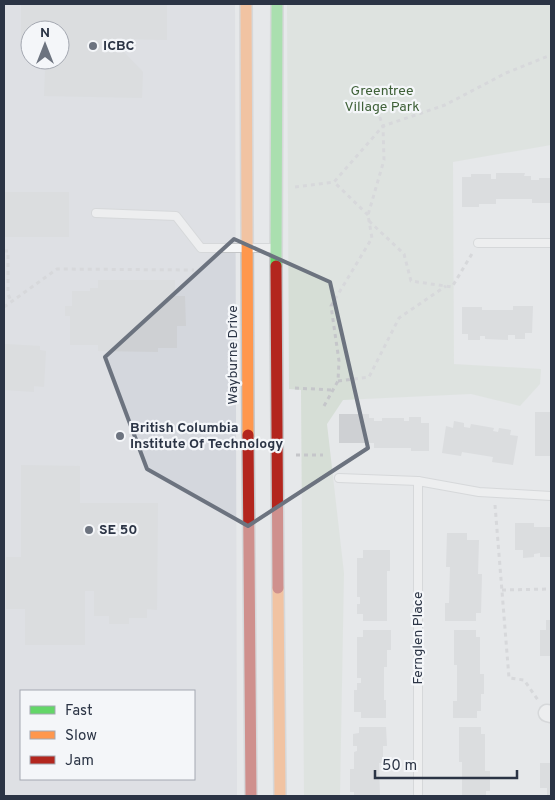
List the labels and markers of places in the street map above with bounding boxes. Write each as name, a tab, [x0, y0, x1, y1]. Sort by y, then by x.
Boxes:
place label: ICBC	[103, 38, 134, 55]
marker: ICBC	[87, 40, 99, 52]
place label: British Columbia Institute Of Technology	[130, 420, 283, 453]
marker: British Columbia Institute Of Technology	[114, 430, 126, 442]
place label: SE 50	[99, 522, 138, 539]
marker: SE 50	[83, 524, 95, 536]

